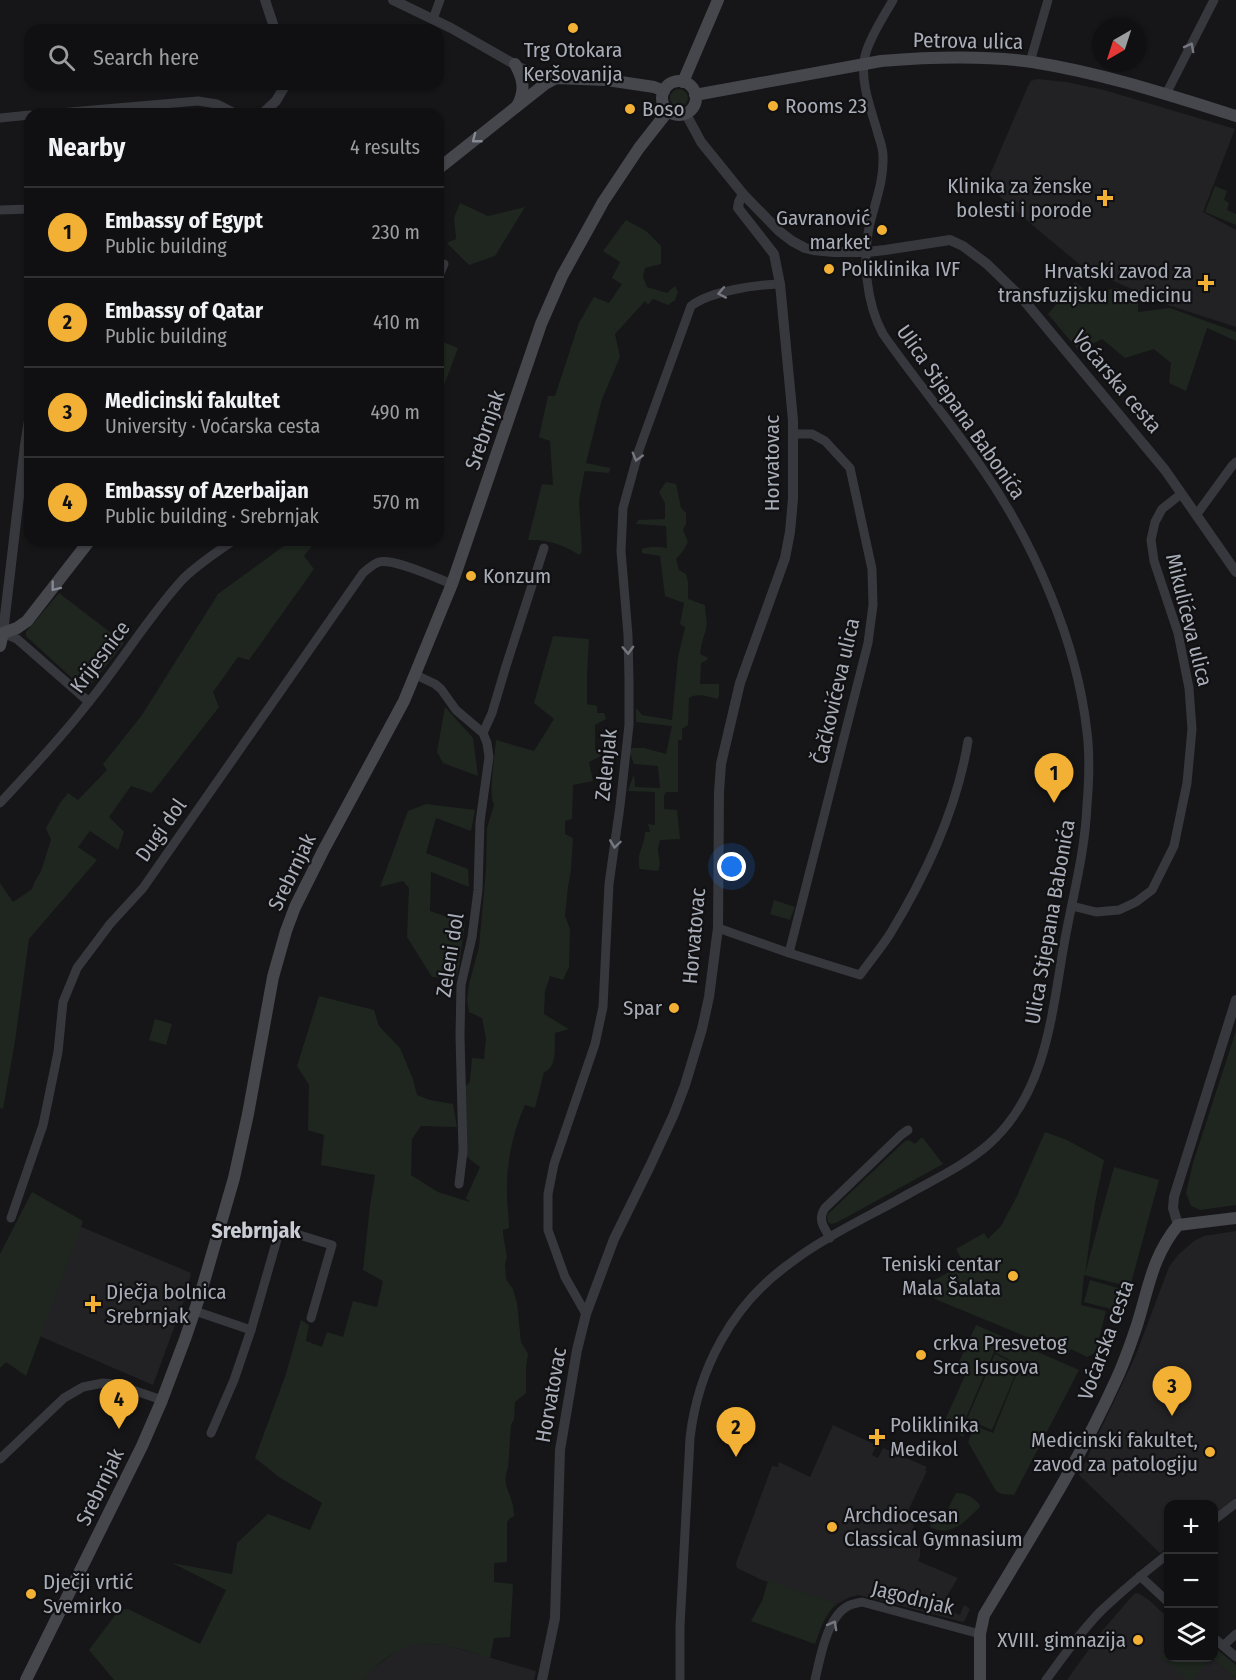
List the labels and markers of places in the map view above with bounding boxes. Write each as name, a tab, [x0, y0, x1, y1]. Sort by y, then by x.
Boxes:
marker: Trg Otokara Keršovanija	[566, 21, 580, 35]
place label: Trg Otokara Keršovanija	[523, 37, 623, 87]
place label: Rooms 23	[785, 93, 867, 119]
place label: Boso	[642, 96, 685, 122]
marker: Rooms 23	[766, 99, 780, 113]
marker: Boso	[623, 102, 637, 116]
place label: Klinika za ženske bolesti i porode	[947, 173, 1092, 223]
marker: Klinika za ženske bolesti i porode	[1096, 189, 1114, 207]
place label: Gavranović market	[776, 205, 870, 255]
marker: Gavranović market	[875, 223, 889, 237]
place label: Poliklinika IVF	[841, 256, 960, 282]
place label: Hrvatski zavod za transfuzijsku medicinu	[998, 258, 1192, 308]
marker: Poliklinika IVF	[822, 262, 836, 276]
marker: Hrvatski zavod za transfuzijsku medicinu	[1197, 274, 1215, 292]
place label: Konzum	[483, 563, 551, 589]
marker: Konzum	[464, 569, 478, 583]
pin: 1	[1034, 754, 1074, 803]
place label: Spar	[623, 995, 663, 1021]
marker: Spar	[667, 1001, 681, 1015]
place label: Teniski centar Mala Šalata	[882, 1251, 1002, 1301]
marker: Teniski centar Mala Šalata	[1006, 1269, 1020, 1283]
place label: Dječja bolnica Srebrnjak	[106, 1279, 227, 1329]
marker: Dječja bolnica Srebrnjak	[84, 1295, 102, 1313]
place label: crkva Presvetog Srca Isusova	[933, 1330, 1067, 1380]
marker: crkva Presvetog Srca Isusova	[914, 1348, 928, 1362]
pin: 3	[1152, 1366, 1192, 1416]
pin: 4	[100, 1380, 138, 1429]
pin: 2	[716, 1408, 756, 1457]
place label: Poliklinika Medikol	[890, 1412, 979, 1462]
place label: Medicinski fakultet, zavod za patologiju	[1031, 1427, 1198, 1477]
marker: Poliklinika Medikol	[868, 1428, 886, 1446]
marker: Medicinski fakultet, zavod za patologiju	[1203, 1445, 1217, 1459]
place label: Archdiocesan Classical Gymnasium	[844, 1502, 1023, 1552]
marker: Archdiocesan Classical Gymnasium	[825, 1520, 839, 1534]
place label: Dječji vrtić Svemirko	[43, 1569, 133, 1619]
marker: Dječji vrtić Svemirko	[24, 1587, 38, 1601]
place label: XVIII. gimnazija	[997, 1627, 1126, 1653]
marker: XVIII. gimnazija	[1131, 1633, 1145, 1647]

